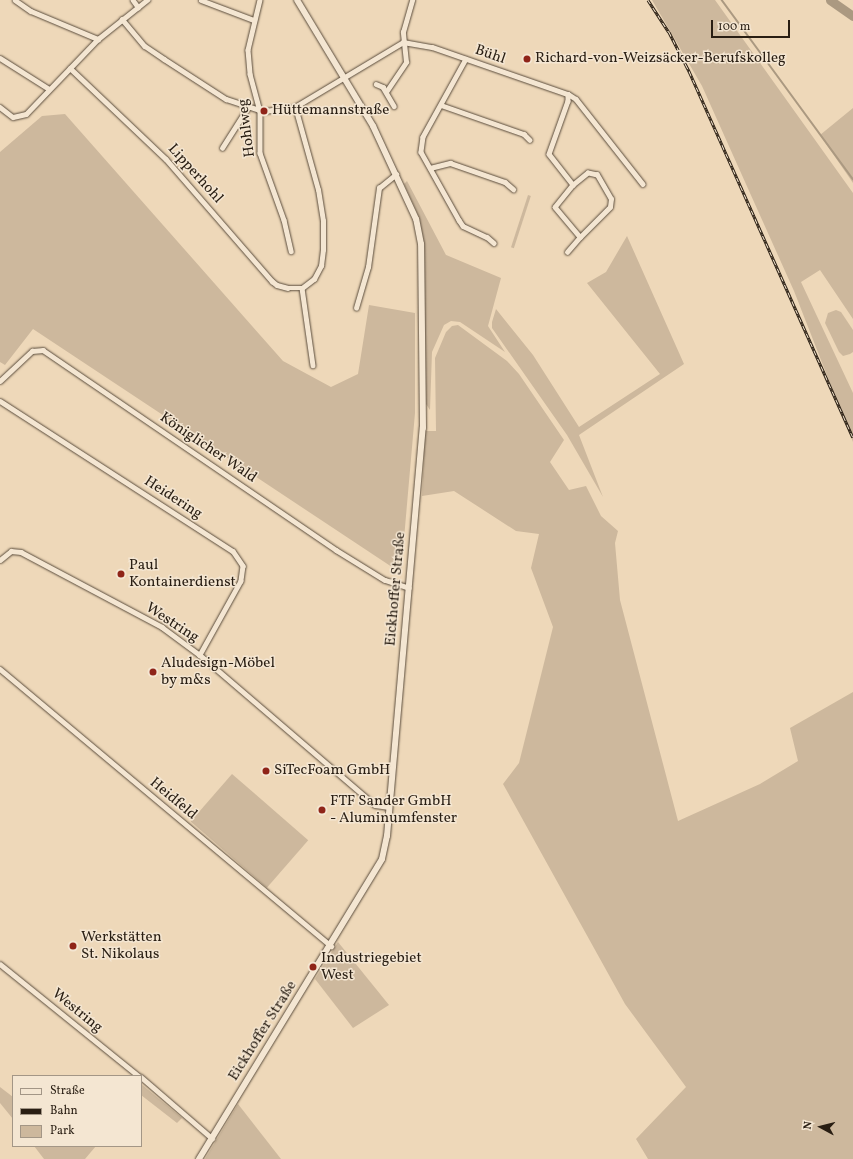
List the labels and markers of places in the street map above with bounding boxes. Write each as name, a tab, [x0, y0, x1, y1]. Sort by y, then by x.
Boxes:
place label: Richard-von-Weizsäcker-Berufskolleg	[535, 50, 786, 68]
marker: Richard-von-Weizsäcker-Berufskolleg	[522, 54, 532, 64]
place label: Hüttemannstraße	[272, 102, 389, 120]
marker: Hüttemannstraße	[259, 106, 269, 116]
place label: Paul Kontainerdienst	[129, 556, 236, 591]
marker: Paul Kontainerdienst	[116, 569, 126, 579]
place label: Aludesign-Möbel by m&s	[161, 654, 275, 689]
marker: Aludesign-Möbel by m&s	[148, 667, 158, 677]
place label: SiTecFoam GmbH	[274, 762, 390, 780]
marker: SiTecFoam GmbH	[261, 766, 271, 776]
place label: FTF Sander GmbH - Aluminumfenster	[330, 792, 457, 827]
marker: FTF Sander GmbH - Aluminumfenster	[317, 805, 327, 815]
place label: Werkstätten St. Nikolaus	[81, 928, 162, 963]
marker: Werkstätten St. Nikolaus	[68, 941, 78, 951]
place label: Industriegebiet West	[321, 949, 422, 984]
marker: Industriegebiet West	[308, 962, 318, 972]

